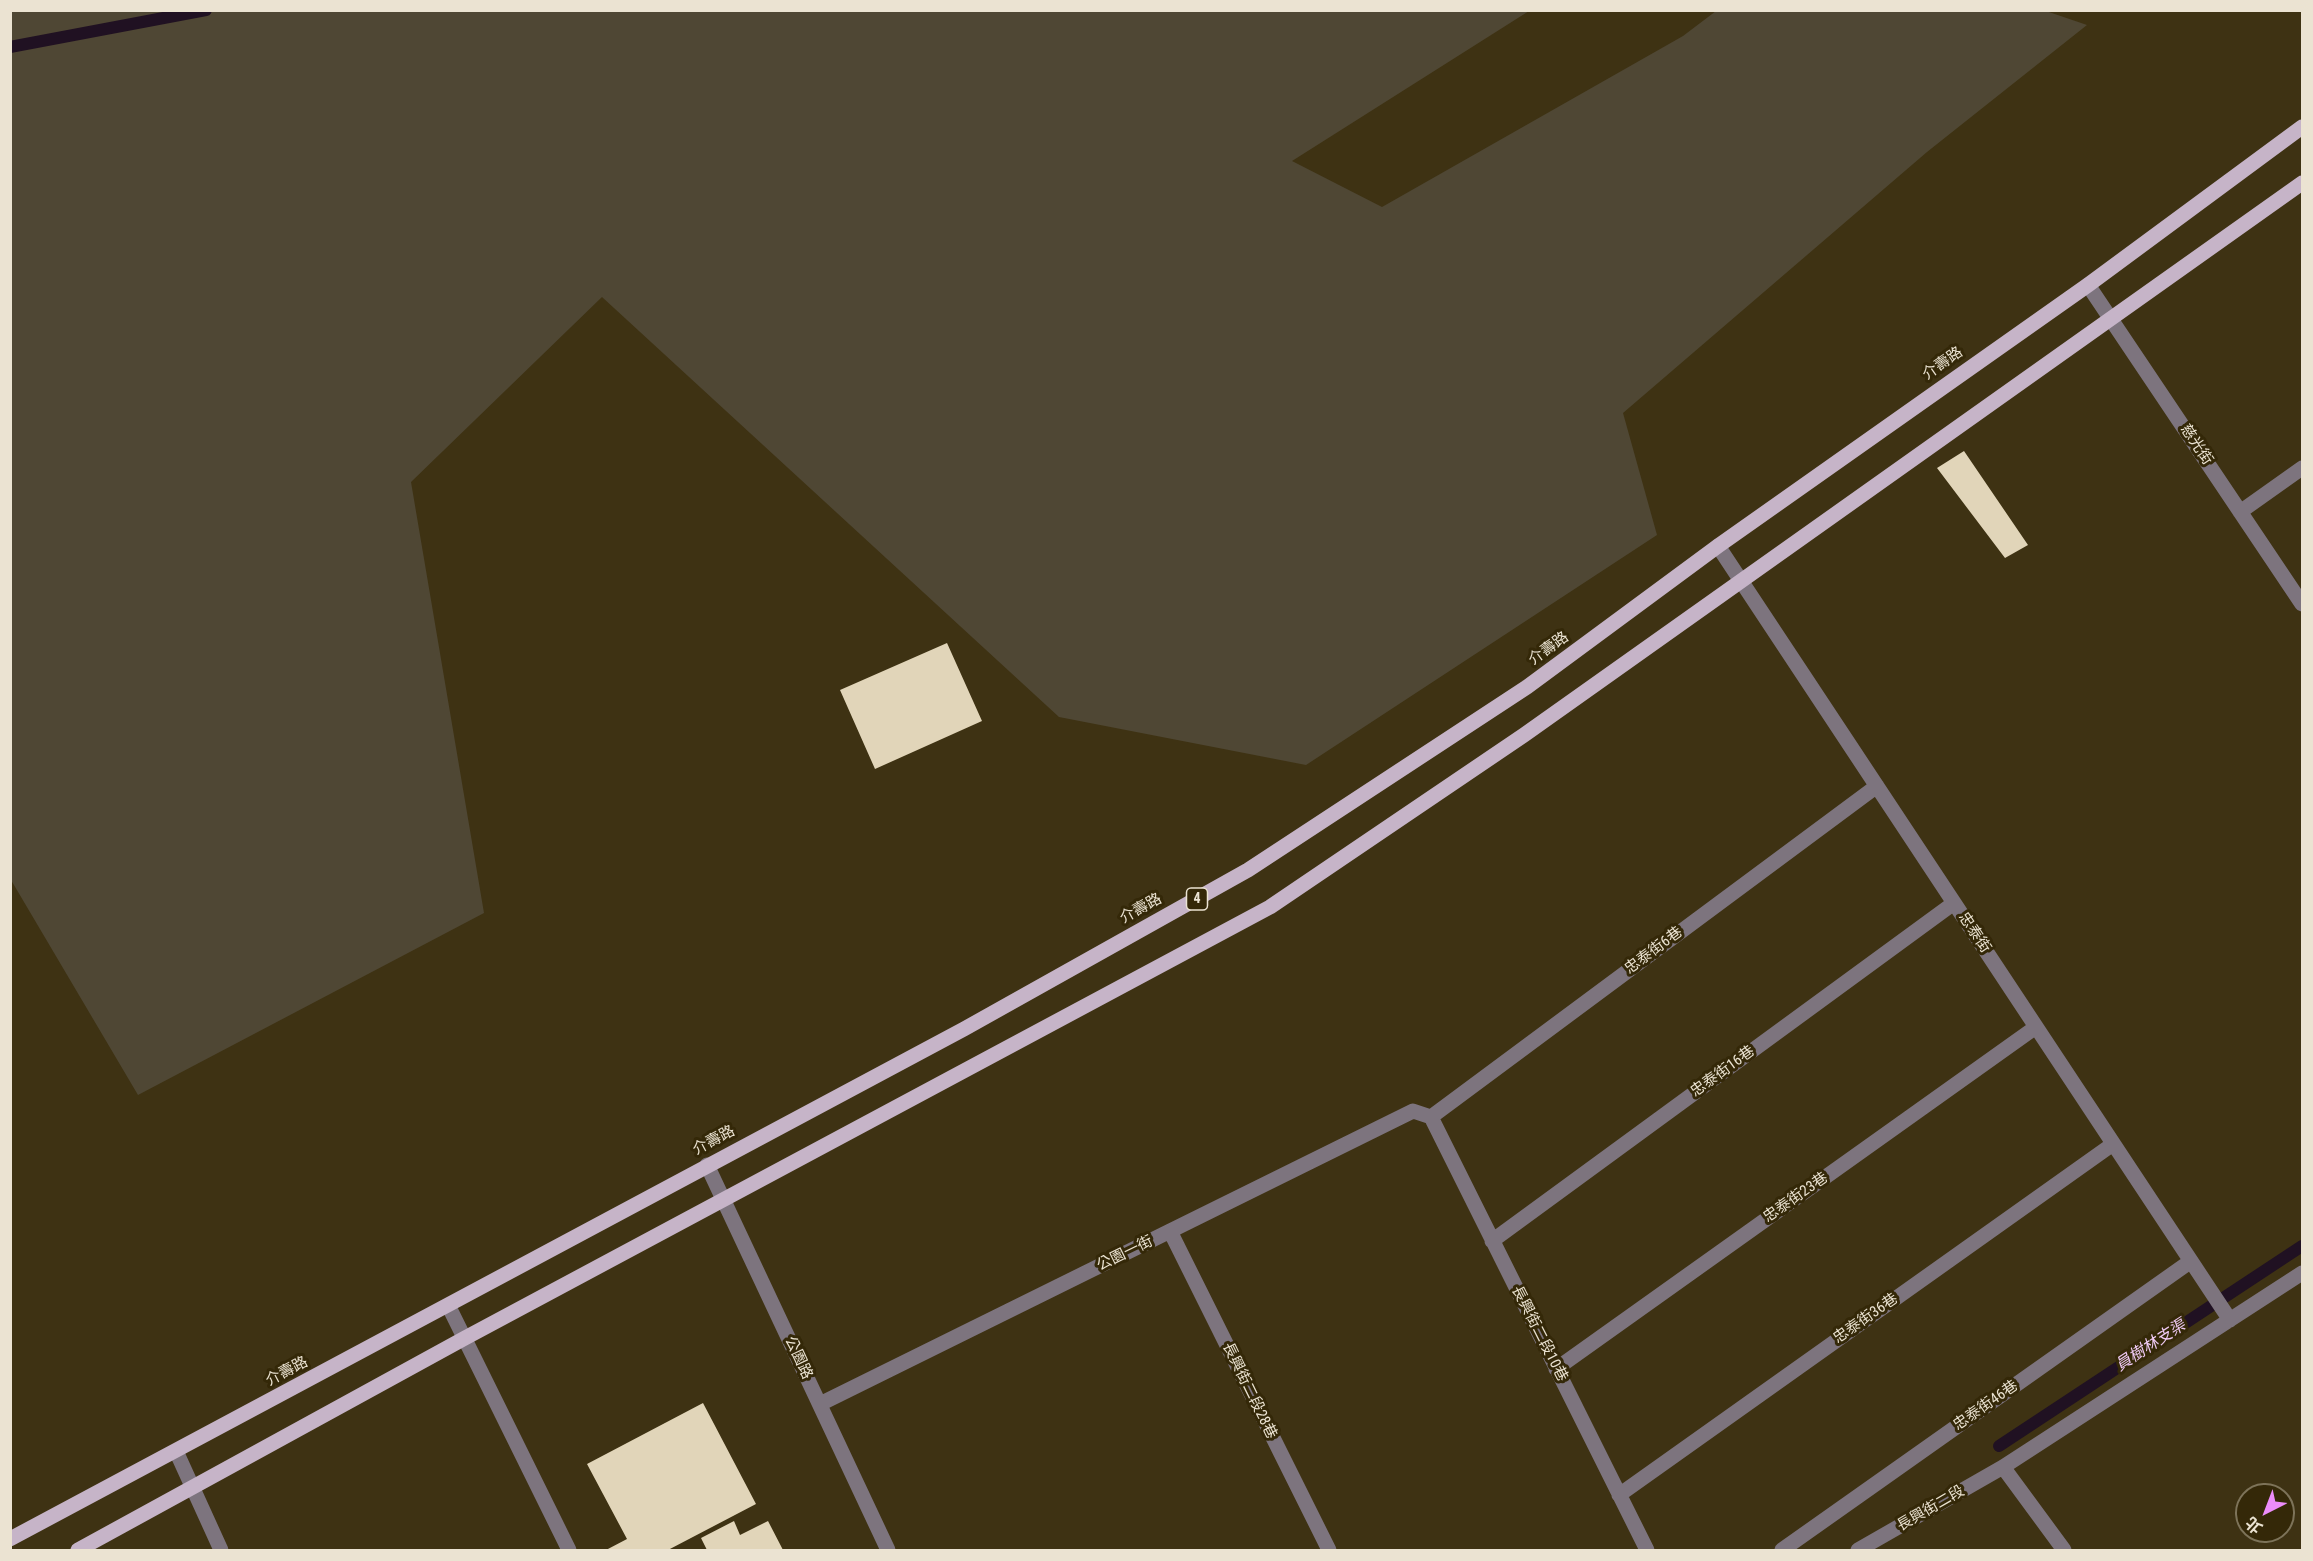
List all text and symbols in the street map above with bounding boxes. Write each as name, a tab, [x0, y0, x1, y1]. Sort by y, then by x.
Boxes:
street label: 介壽路	[1919, 344, 1967, 384]
street label: 慈光街	[2176, 421, 2216, 469]
street label: 介壽路	[1526, 628, 1572, 670]
road number: 4	[1186, 888, 1208, 910]
street label: 介壽路	[1117, 890, 1165, 928]
street label: 忠泰街	[1954, 909, 1994, 957]
street label: 忠泰街6巷	[1622, 924, 1686, 978]
street label: 忠泰街16巷	[1687, 1043, 1759, 1101]
street label: 介壽路	[690, 1122, 738, 1160]
street label: 忠泰街23巷	[1760, 1169, 1832, 1227]
street label: 公園一街	[1094, 1233, 1156, 1275]
street label: 長興街二段10巷	[1507, 1283, 1571, 1385]
street label: 忠泰街36巷	[1830, 1290, 1902, 1348]
water label: 員樹林支渠	[2112, 1316, 2190, 1376]
street label: 公園路	[780, 1334, 816, 1382]
street label: 長興街二段28巷	[1218, 1340, 1280, 1442]
street label: 介壽路	[263, 1353, 311, 1391]
street label: 忠泰街46巷	[1950, 1377, 2022, 1435]
street label: 長興街二段	[1894, 1482, 1968, 1536]
north arrow	[2235, 1483, 2295, 1543]
text: 北	[2242, 1513, 2266, 1538]

